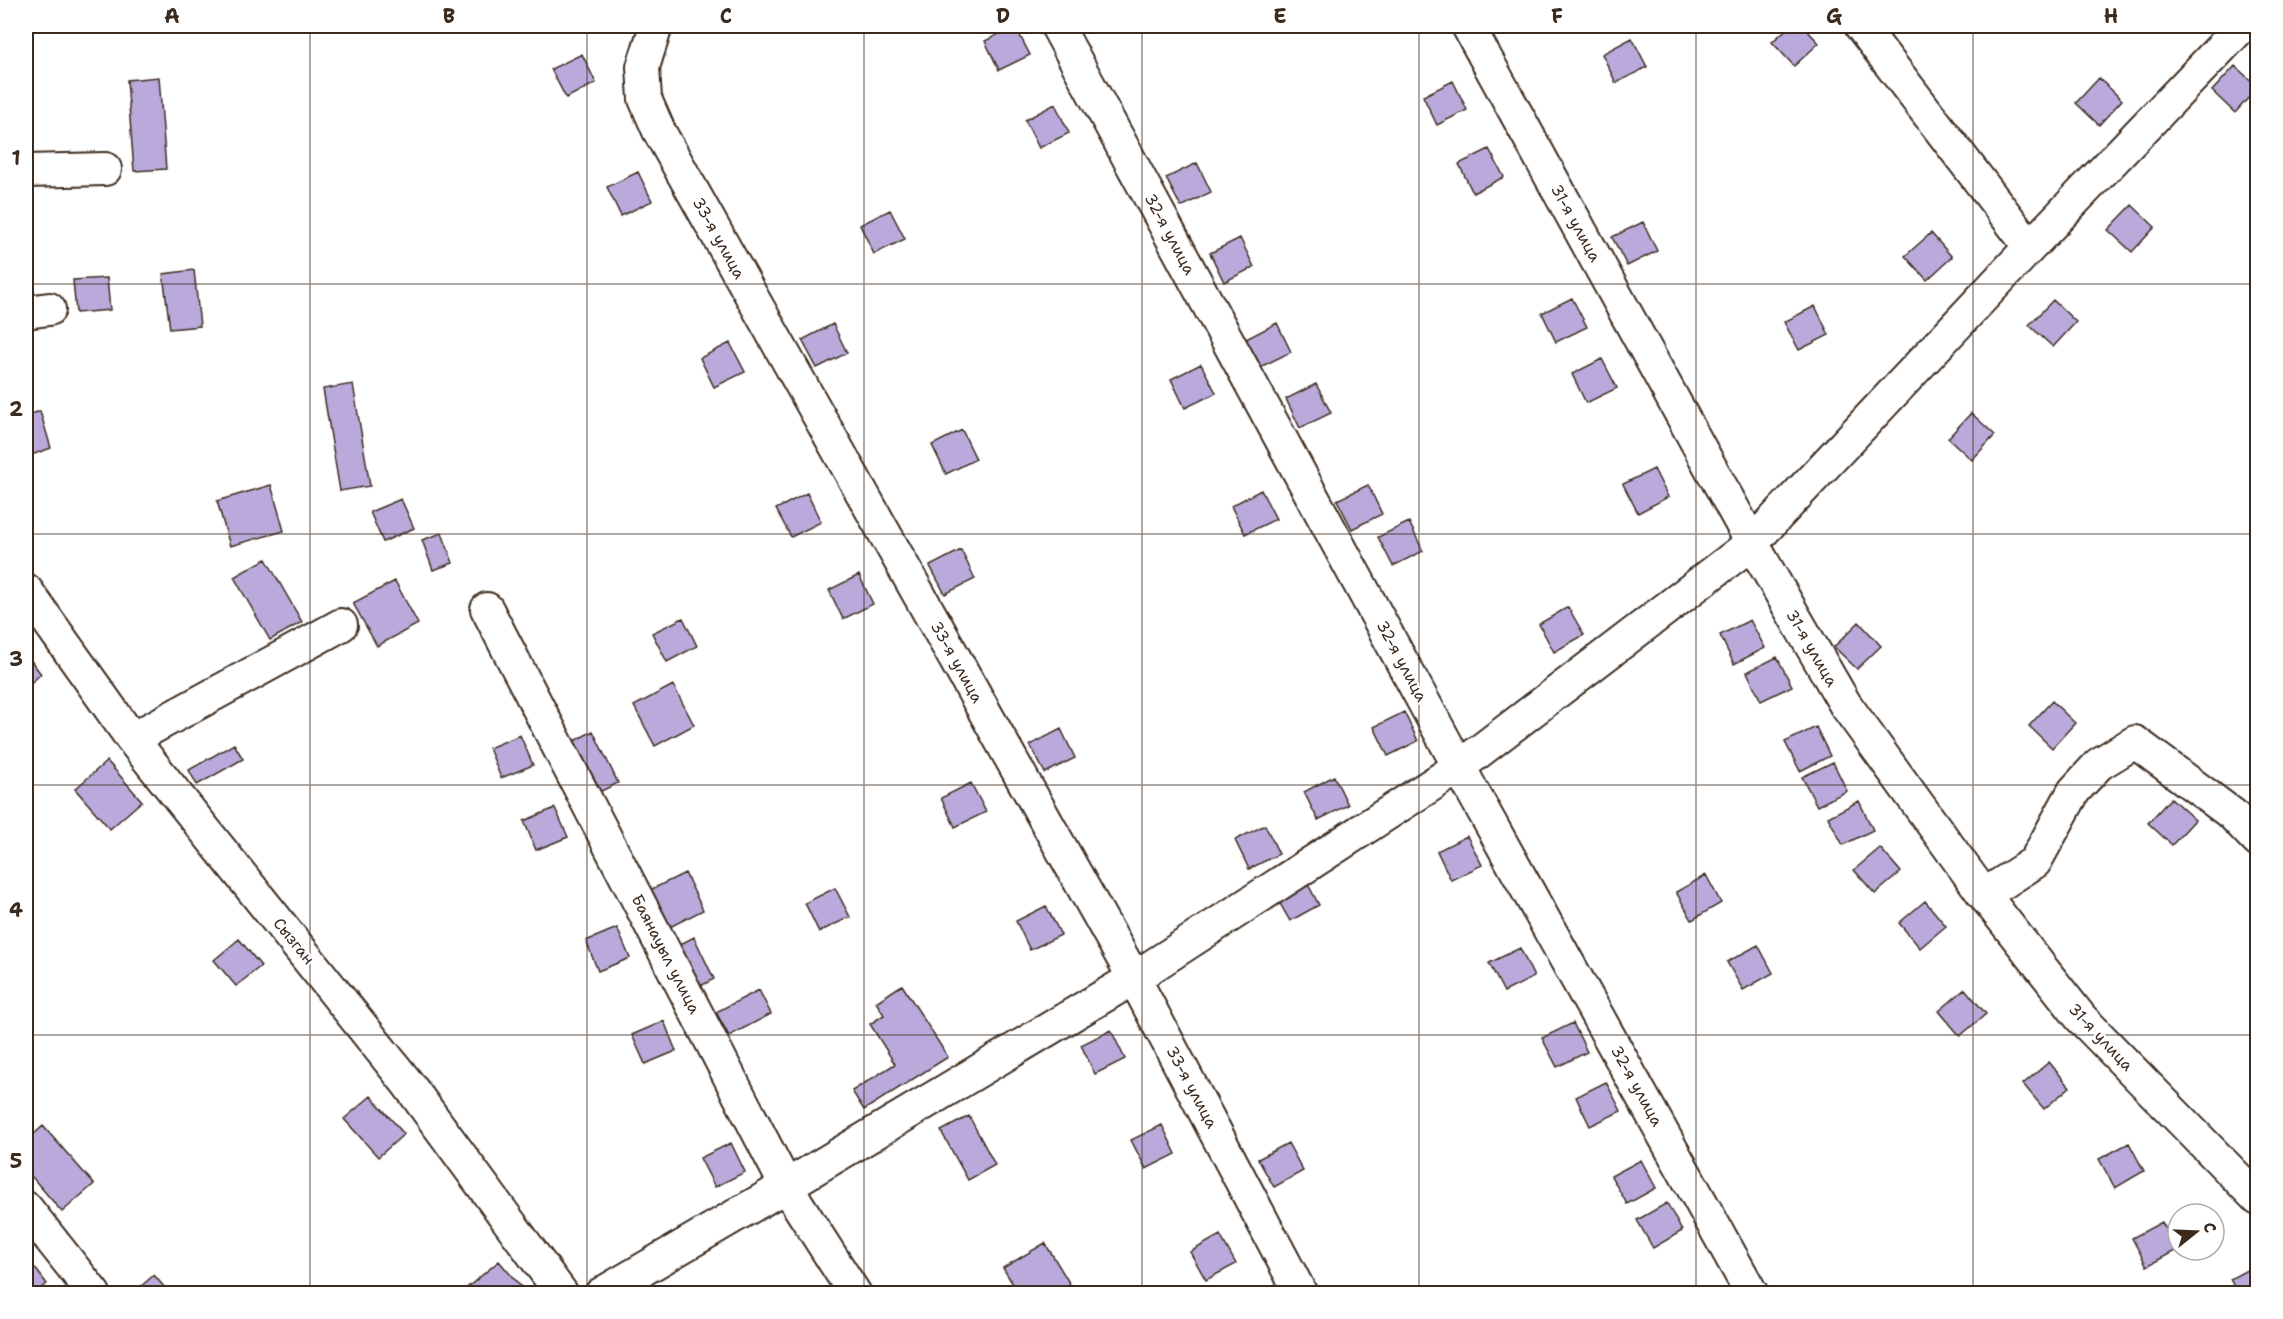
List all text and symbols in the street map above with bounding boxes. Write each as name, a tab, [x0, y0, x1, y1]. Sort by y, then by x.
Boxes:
text: A	[164, 3, 180, 29]
text: B	[443, 3, 455, 29]
text: C	[720, 3, 732, 29]
text: D	[996, 3, 1010, 29]
text: E	[1273, 3, 1287, 29]
text: F	[1551, 3, 1563, 29]
text: G	[1826, 3, 1842, 29]
text: H	[2104, 3, 2118, 29]
text: 1	[11, 145, 21, 171]
street label: 31-я улица	[1546, 180, 1606, 266]
street label: 32-я улица	[1140, 190, 1200, 278]
street label: 33-я улица	[688, 193, 750, 283]
text: 2	[9, 396, 23, 422]
street label: 31-я улица	[1782, 606, 1843, 690]
street label: 33-я улица	[926, 617, 988, 707]
street label: 32-я улица	[1372, 617, 1432, 705]
text: 3	[9, 646, 23, 672]
street label: Баянауыл улица	[627, 891, 705, 1017]
text: 4	[9, 897, 23, 923]
street label: Сызган	[269, 913, 319, 969]
street label: 31-я улица	[2064, 999, 2138, 1076]
street label: 33-я улица	[1162, 1042, 1222, 1132]
street label: 32-я улица	[1606, 1042, 1668, 1130]
text: 5	[10, 1148, 22, 1174]
north arrow	[2166, 1202, 2226, 1262]
text: С	[2198, 1220, 2221, 1236]

